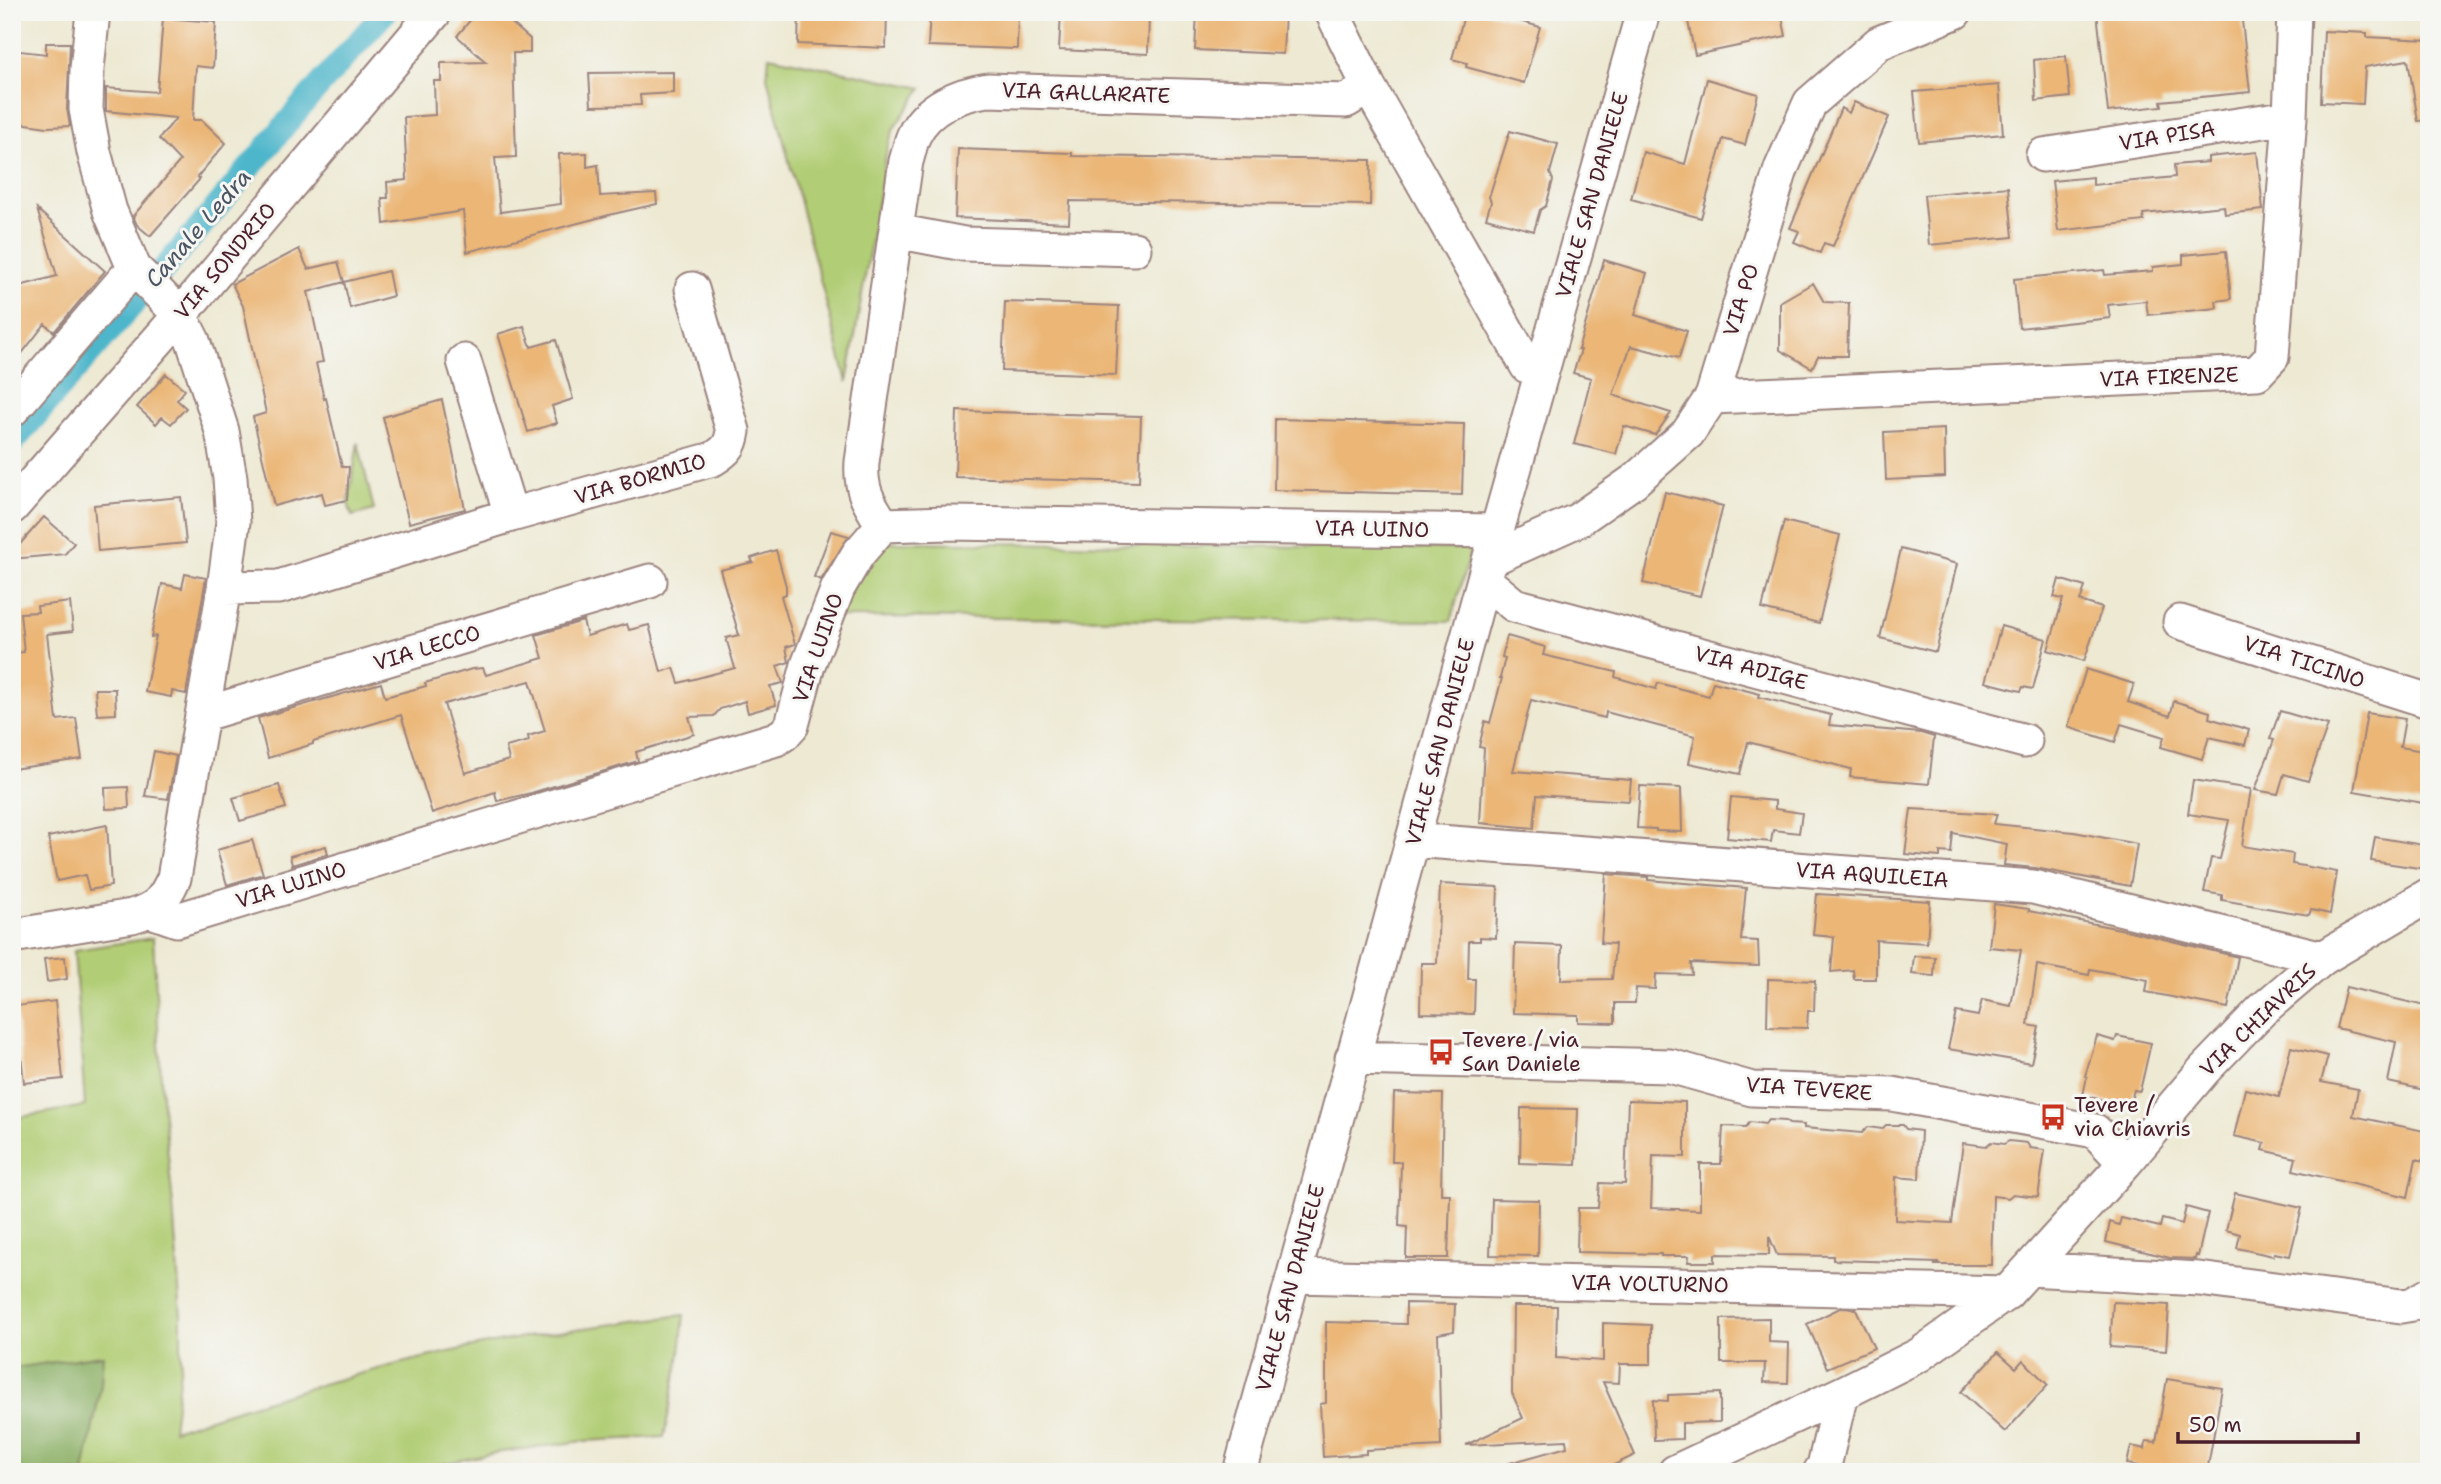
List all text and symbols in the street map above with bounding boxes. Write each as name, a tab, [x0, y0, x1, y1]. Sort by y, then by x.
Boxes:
street label: VIA GALLARATE	[1001, 76, 1171, 110]
street label: VIALE SAN DANIELE	[1549, 89, 1635, 301]
street label: VIA PISA	[2117, 115, 2217, 157]
water label: Canale Ledra	[138, 162, 258, 294]
street label: VIA SONDRIO	[168, 197, 282, 325]
street label: VIA PO	[1717, 260, 1765, 340]
street label: VIA FIRENZE	[2099, 361, 2239, 393]
street label: VIA BORMIO	[571, 447, 709, 511]
street label: VIA LUINO	[1315, 514, 1429, 544]
street label: VIA LUINO	[786, 589, 850, 707]
street label: VIA LECCO	[370, 618, 484, 678]
street label: VIA TICINO	[2240, 629, 2368, 695]
street label: VIALE SAN DANIELE	[1399, 635, 1481, 849]
street label: VIA ADIGE	[1691, 639, 1811, 697]
street label: VIA LUINO	[232, 855, 350, 915]
street label: VIA AQUILEIA	[1795, 856, 1949, 894]
street label: VIA CHIAVRIS	[2194, 957, 2322, 1083]
place label: Tevere / via San Daniele	[1462, 1026, 1581, 1078]
bus stop icon: Tevere / via San Daniele	[1426, 1037, 1456, 1067]
street label: VIA TEVERE	[1745, 1071, 1873, 1107]
place label: Tevere / via Chiavris	[2074, 1091, 2191, 1143]
bus stop icon: Tevere / via Chiavris	[2038, 1102, 2068, 1132]
street label: VIALE SAN DANIELE	[1249, 1181, 1331, 1395]
street label: VIA VOLTURNO	[1571, 1269, 1729, 1299]
scale bar	[2178, 1400, 2359, 1444]
text: 50 m	[2189, 1411, 2242, 1439]

